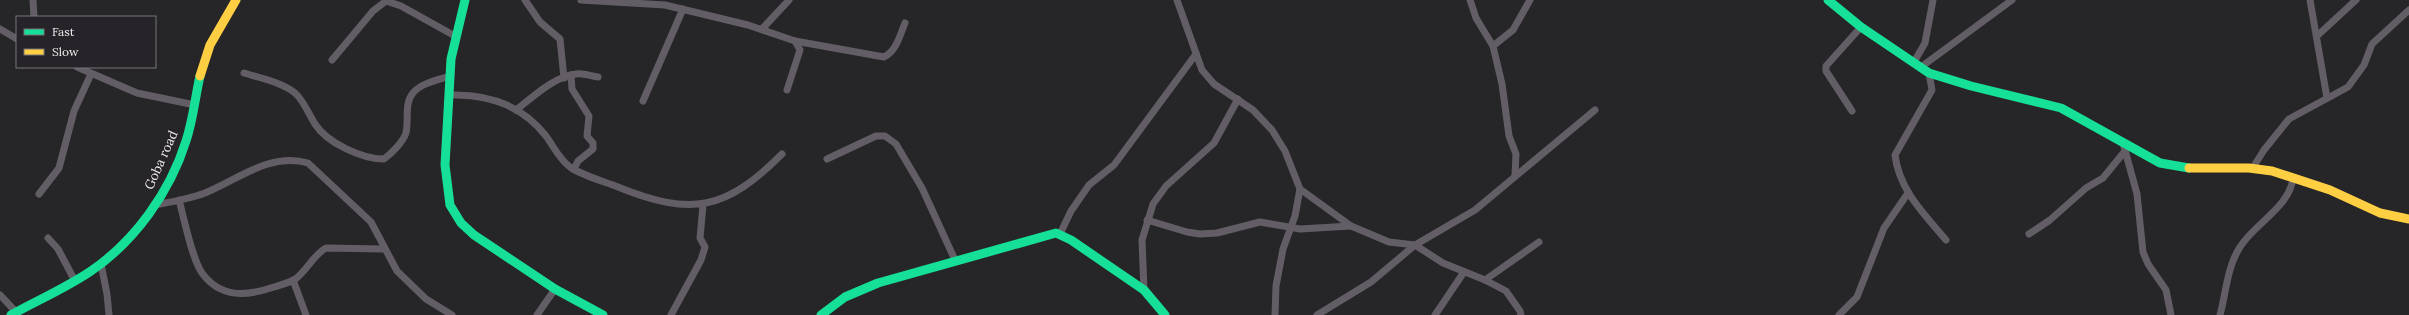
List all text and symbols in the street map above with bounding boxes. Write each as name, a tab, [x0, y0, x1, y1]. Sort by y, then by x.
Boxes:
legend	[16, 16, 156, 68]
text: Fast	[52, 24, 75, 39]
text: Slow	[52, 44, 79, 59]
street label: Goba road	[140, 128, 182, 192]

